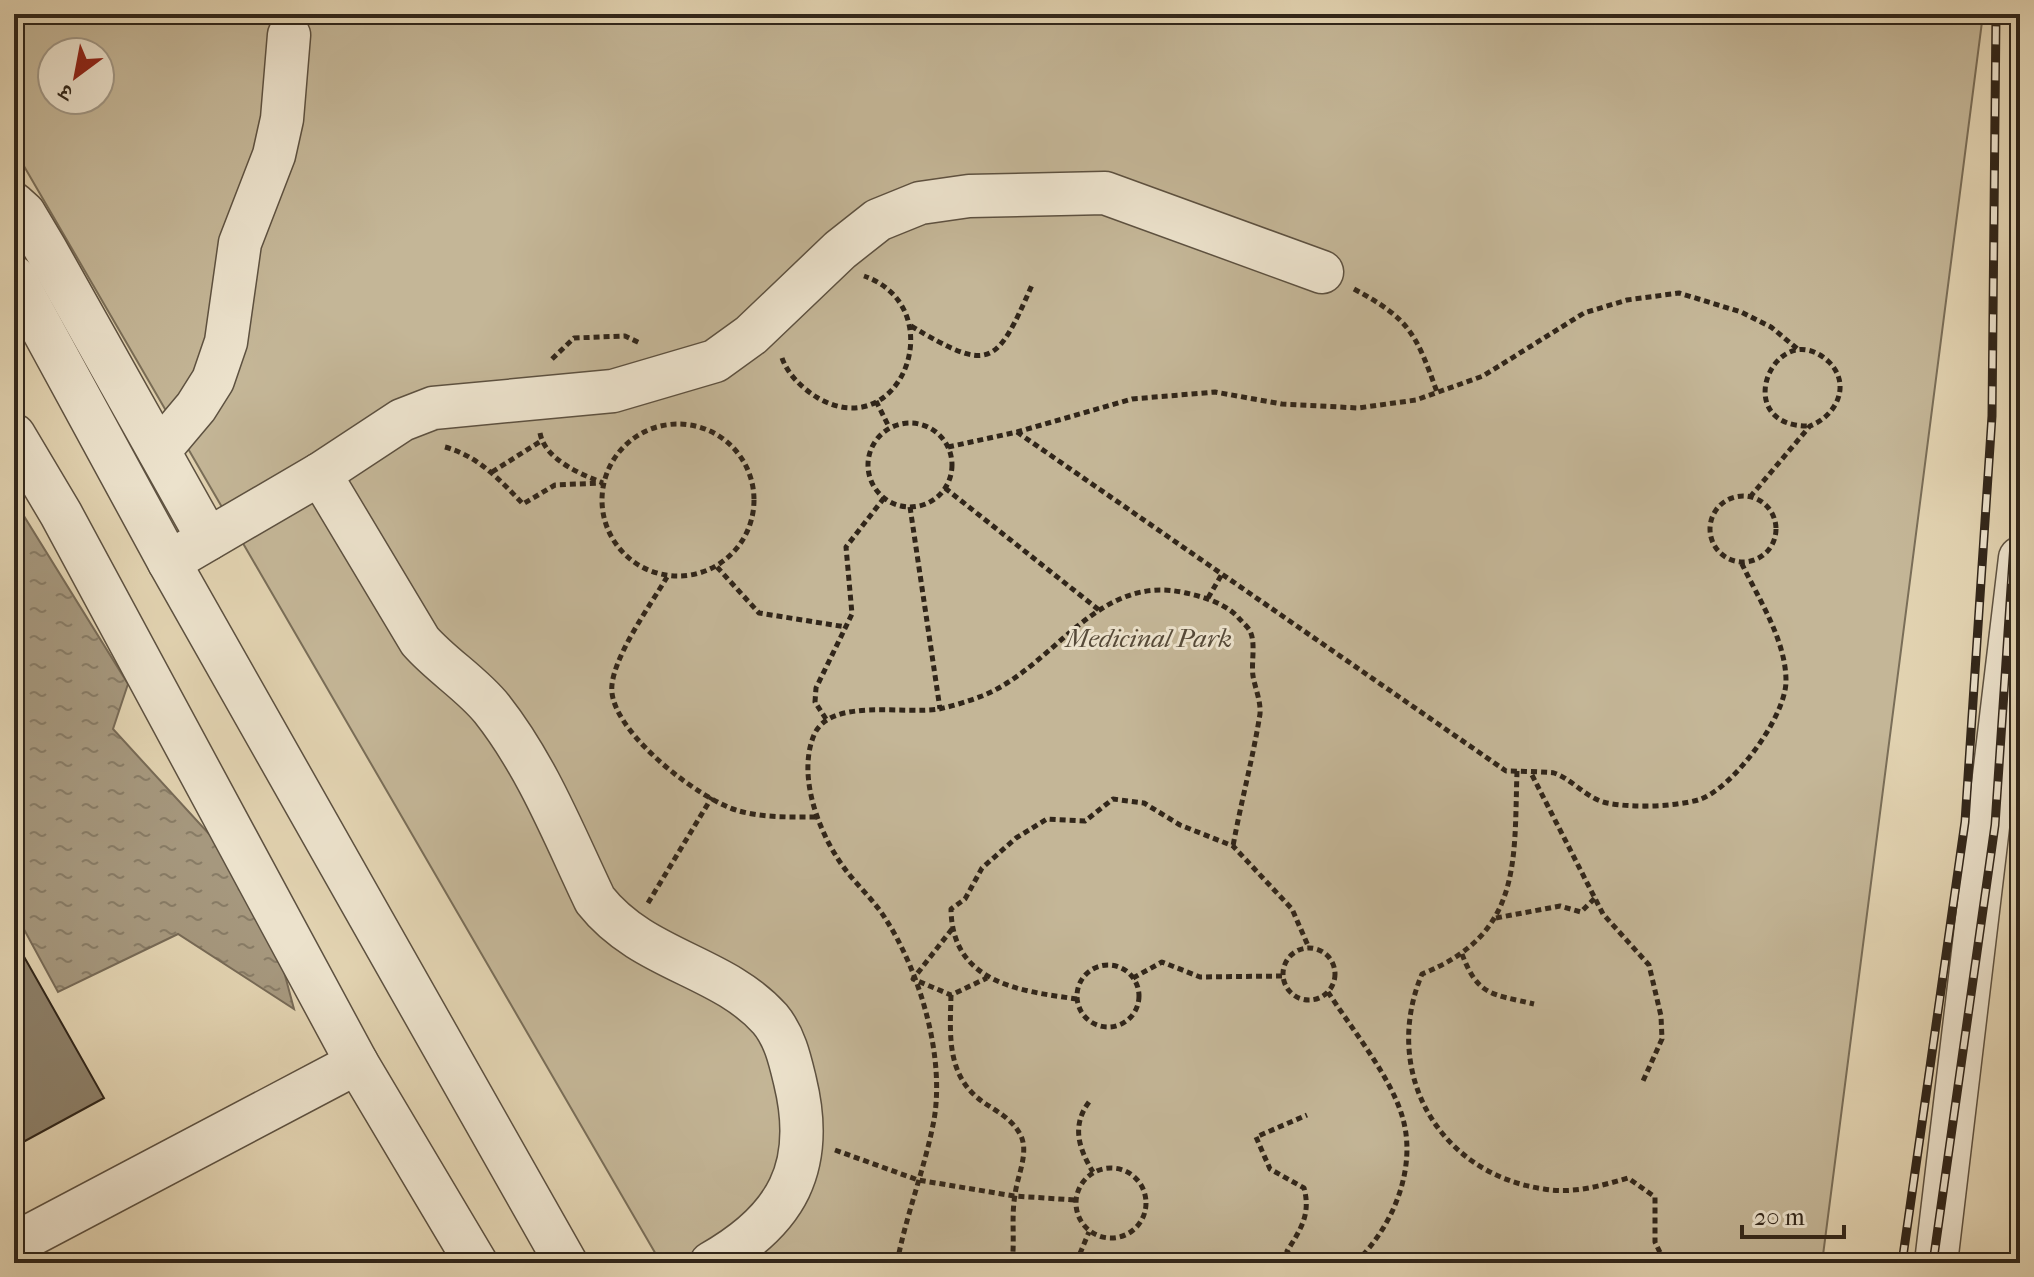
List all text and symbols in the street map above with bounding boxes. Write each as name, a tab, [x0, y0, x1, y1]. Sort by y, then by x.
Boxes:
north arrow	[36, 36, 116, 116]
text: उ	[53, 77, 79, 107]
park label: Medicinal Park	[1064, 623, 1232, 654]
scale bar	[1742, 1189, 1844, 1239]
text: 20 m	[1754, 1203, 1805, 1231]

